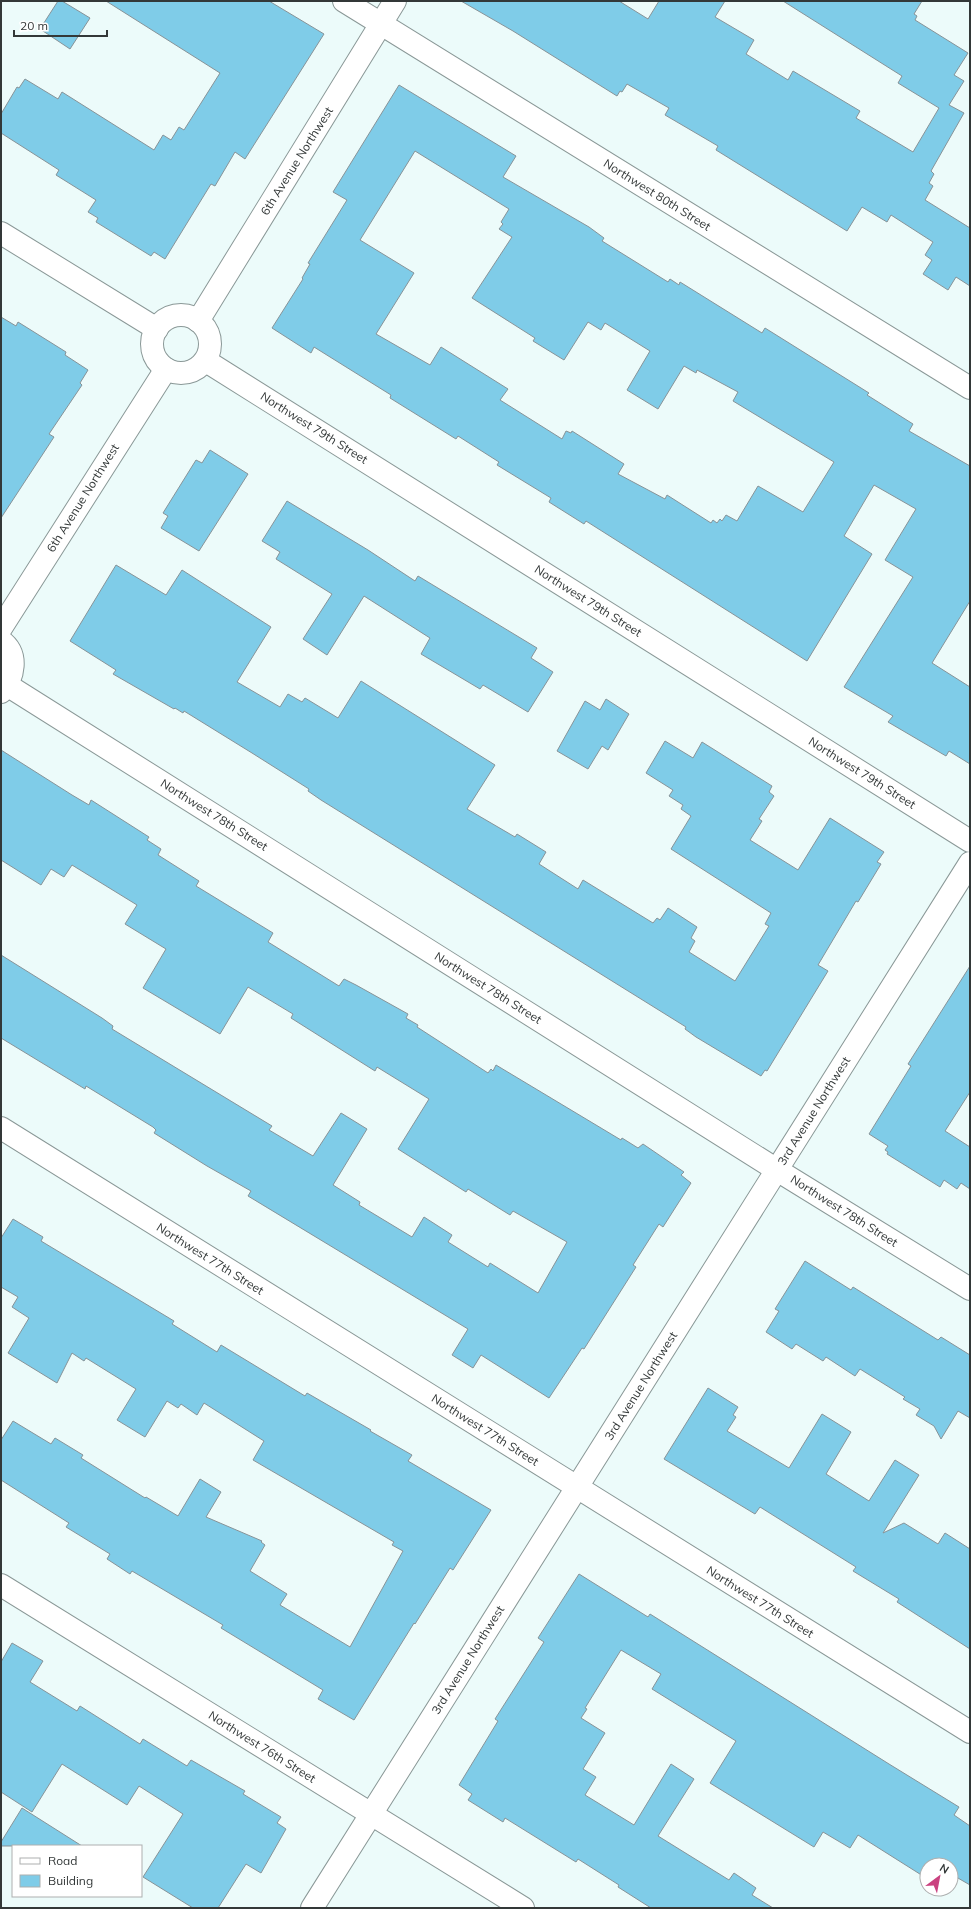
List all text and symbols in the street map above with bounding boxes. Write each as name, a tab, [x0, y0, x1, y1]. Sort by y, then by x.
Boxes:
scale bar	[14, 12, 107, 38]
text: 20 m	[20, 18, 48, 33]
street label: 6th Avenue Northwest	[257, 104, 336, 218]
street label: Northwest 80th Street	[601, 155, 714, 234]
street label: Northwest 79th Street	[258, 388, 371, 467]
street label: 6th Avenue Northwest	[43, 441, 122, 555]
street label: Northwest 79th Street	[532, 561, 645, 640]
street label: Northwest 79th Street	[806, 733, 919, 812]
street label: Northwest 78th Street	[158, 775, 271, 854]
street label: Northwest 78th Street	[432, 948, 545, 1027]
street label: 3rd Avenue Northwest	[774, 1054, 853, 1168]
street label: Northwest 78th Street	[788, 1171, 901, 1250]
street label: Northwest 77th Street	[154, 1219, 267, 1298]
street label: 3rd Avenue Northwest	[601, 1329, 680, 1443]
street label: Northwest 77th Street	[429, 1390, 542, 1469]
street label: Northwest 77th Street	[704, 1562, 817, 1641]
street label: 3rd Avenue Northwest	[428, 1603, 507, 1717]
street label: Northwest 76th Street	[206, 1707, 319, 1786]
legend	[12, 1845, 142, 1897]
text: Road	[48, 1853, 77, 1868]
north arrow	[919, 1857, 959, 1897]
text: N	[937, 1860, 952, 1877]
text: Building	[48, 1873, 93, 1888]

